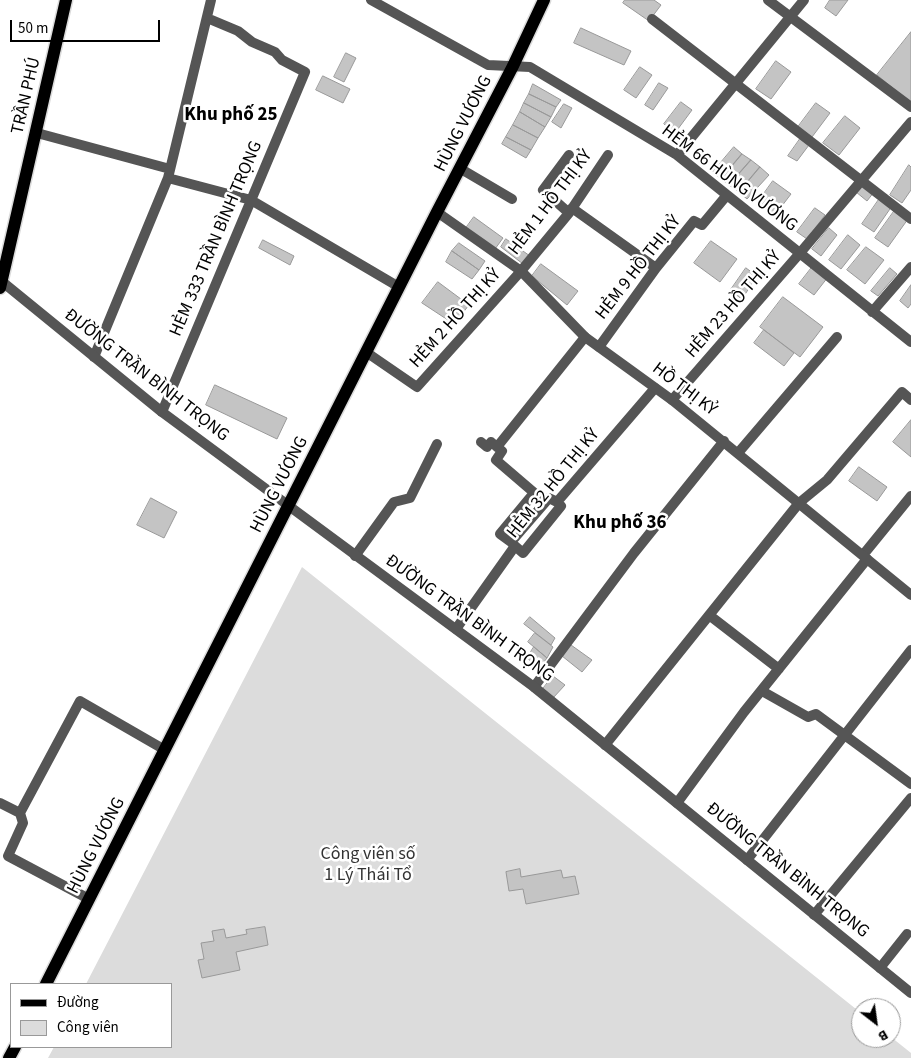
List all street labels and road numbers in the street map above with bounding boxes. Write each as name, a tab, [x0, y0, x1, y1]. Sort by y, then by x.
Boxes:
street label: TRẦN PHÚ	[8, 55, 46, 137]
street label: HÙNG VƯƠNG	[430, 72, 498, 176]
street label: HẺM 66 HÙNG VƯƠNG	[657, 121, 801, 237]
street label: HẺM 333 TRẦN BÌNH TRỌNG	[166, 138, 268, 340]
street label: HẺM 1 HỒ THỊ KỶ	[504, 146, 598, 260]
street label: HẺM 9 HỒ THỊ KỶ	[592, 212, 686, 324]
street label: HẺM 23 HỒ THỊ KỶ	[682, 247, 786, 363]
street label: HẺM 2 HỒ THỊ KỶ	[406, 265, 506, 373]
street label: ĐƯỜNG TRẦN BÌNH TRỌNG	[59, 305, 233, 447]
street label: HỒ THỊ KỶ	[647, 359, 721, 421]
street label: HẺM 32 HỒ THỊ KỶ	[503, 425, 605, 543]
street label: HÙNG VƯƠNG	[246, 433, 314, 537]
street label: ĐƯỜNG TRẦN BÌNH TRỌNG	[380, 550, 558, 688]
street label: HÙNG VƯƠNG	[63, 794, 131, 898]
street label: ĐƯỜNG TRẦN BÌNH TRỌNG	[701, 799, 873, 943]

